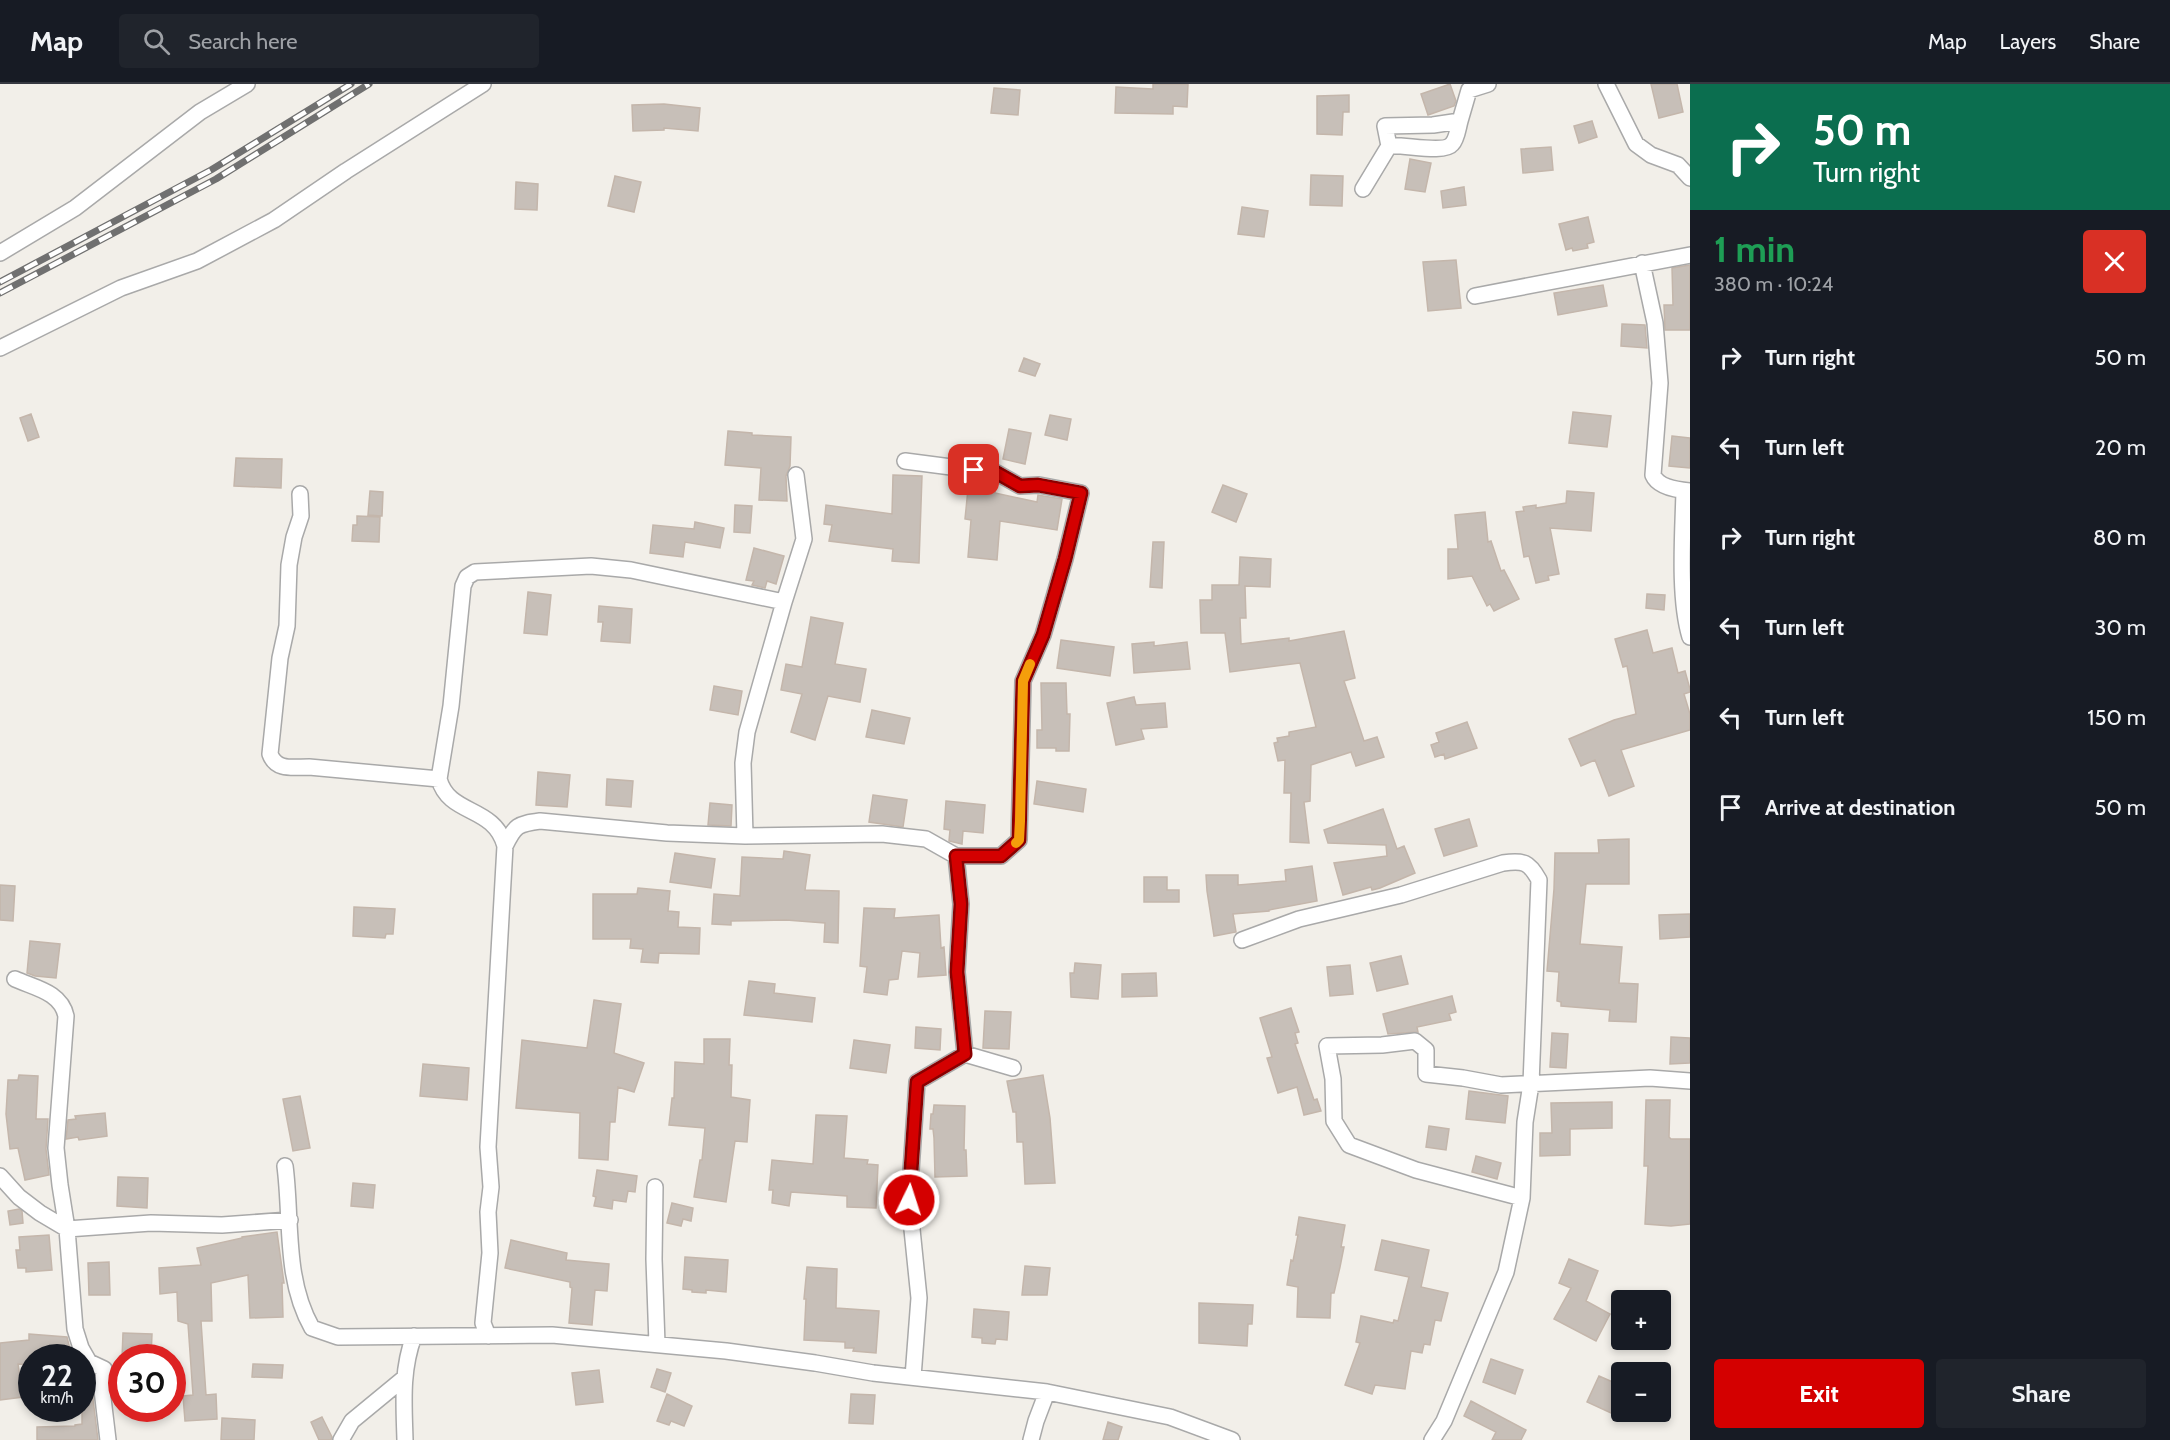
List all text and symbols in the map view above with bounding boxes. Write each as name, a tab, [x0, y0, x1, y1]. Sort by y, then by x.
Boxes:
search box	[119, 14, 539, 68]
text: Map	[30, 24, 83, 58]
icon: search	[140, 25, 173, 58]
text: Search here	[188, 28, 297, 55]
text: Map	[1928, 29, 1967, 54]
text: Layers	[2000, 29, 2056, 54]
text: Share	[2089, 29, 2140, 54]
text: 50 m	[1813, 104, 1911, 156]
icon: right	[1714, 108, 1792, 186]
text: Turn right	[1813, 156, 1920, 189]
text: 1 min	[1714, 227, 1795, 271]
button: close	[2083, 230, 2146, 293]
text: 380 m · 10:24	[1714, 272, 1833, 296]
icon: right	[1714, 341, 1747, 374]
text: Turn right	[1765, 344, 1855, 371]
text: 50 m	[2094, 344, 2146, 371]
icon: left	[1714, 431, 1747, 464]
text: Turn left	[1765, 434, 1844, 461]
text: 20 m	[2095, 434, 2146, 461]
pin	[948, 444, 999, 495]
icon: arrive	[957, 453, 990, 486]
icon: right	[1714, 521, 1747, 554]
text: Turn right	[1765, 524, 1855, 551]
text: 80 m	[2093, 524, 2146, 551]
icon: left	[1714, 611, 1747, 644]
text: Turn left	[1765, 614, 1844, 641]
text: 30 m	[2094, 614, 2146, 641]
icon: left	[1714, 701, 1747, 734]
text: Turn left	[1765, 704, 1844, 731]
text: 150 m	[2087, 704, 2146, 731]
icon: arrive	[1714, 791, 1747, 824]
text: Arrive at destination	[1765, 794, 1955, 821]
text: 50 m	[2094, 794, 2146, 821]
position arrow	[877, 1168, 941, 1232]
map controls	[1611, 1290, 1671, 1422]
button: +	[1611, 1290, 1671, 1350]
speed limit sign: 30	[108, 1344, 186, 1422]
text: 22	[41, 1357, 73, 1394]
button: Exit	[1714, 1359, 1924, 1428]
button: Share	[1936, 1359, 2146, 1428]
button: −	[1611, 1362, 1671, 1422]
text: km/h	[41, 1389, 73, 1407]

